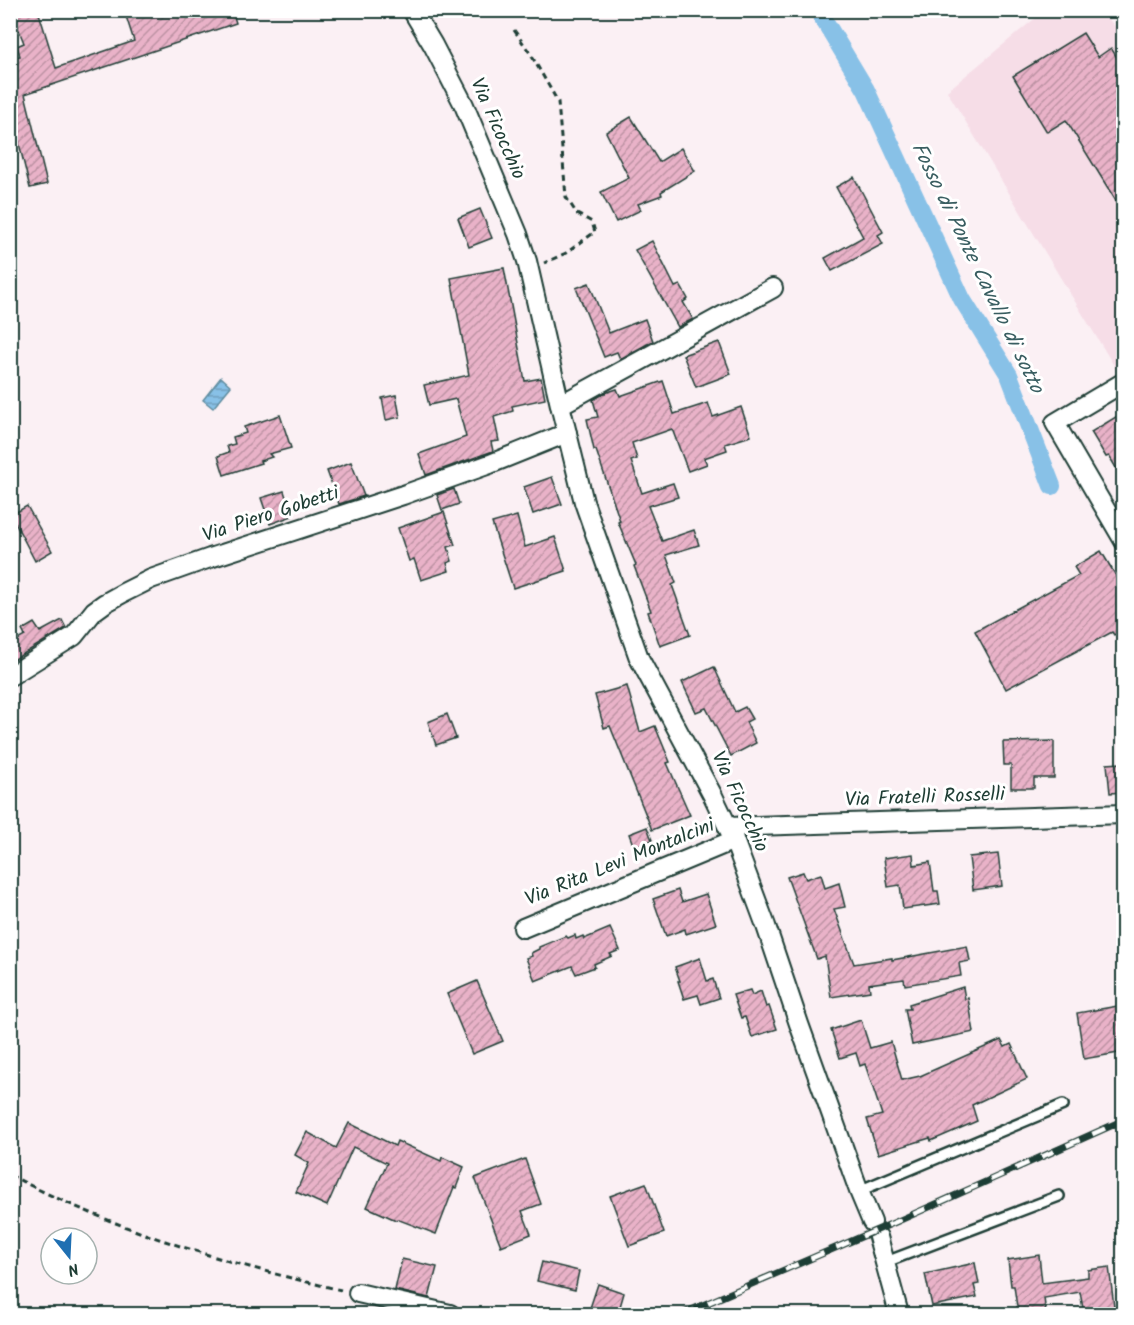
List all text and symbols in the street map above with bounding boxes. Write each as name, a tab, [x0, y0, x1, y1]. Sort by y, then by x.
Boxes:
street label: Via Ficocchio	[460, 73, 534, 185]
water label: Fosso di Ponte Cavallo di sotto	[902, 137, 1053, 401]
street label: Via Piero Gobetti	[198, 477, 345, 552]
street label: Via Ficocchio	[702, 746, 776, 858]
street label: Via Fratelli Rosselli	[845, 779, 1007, 817]
street label: Via Rita Levi Montalcini	[520, 810, 721, 916]
north arrow	[39, 1226, 99, 1286]
text: N	[65, 1255, 82, 1282]

